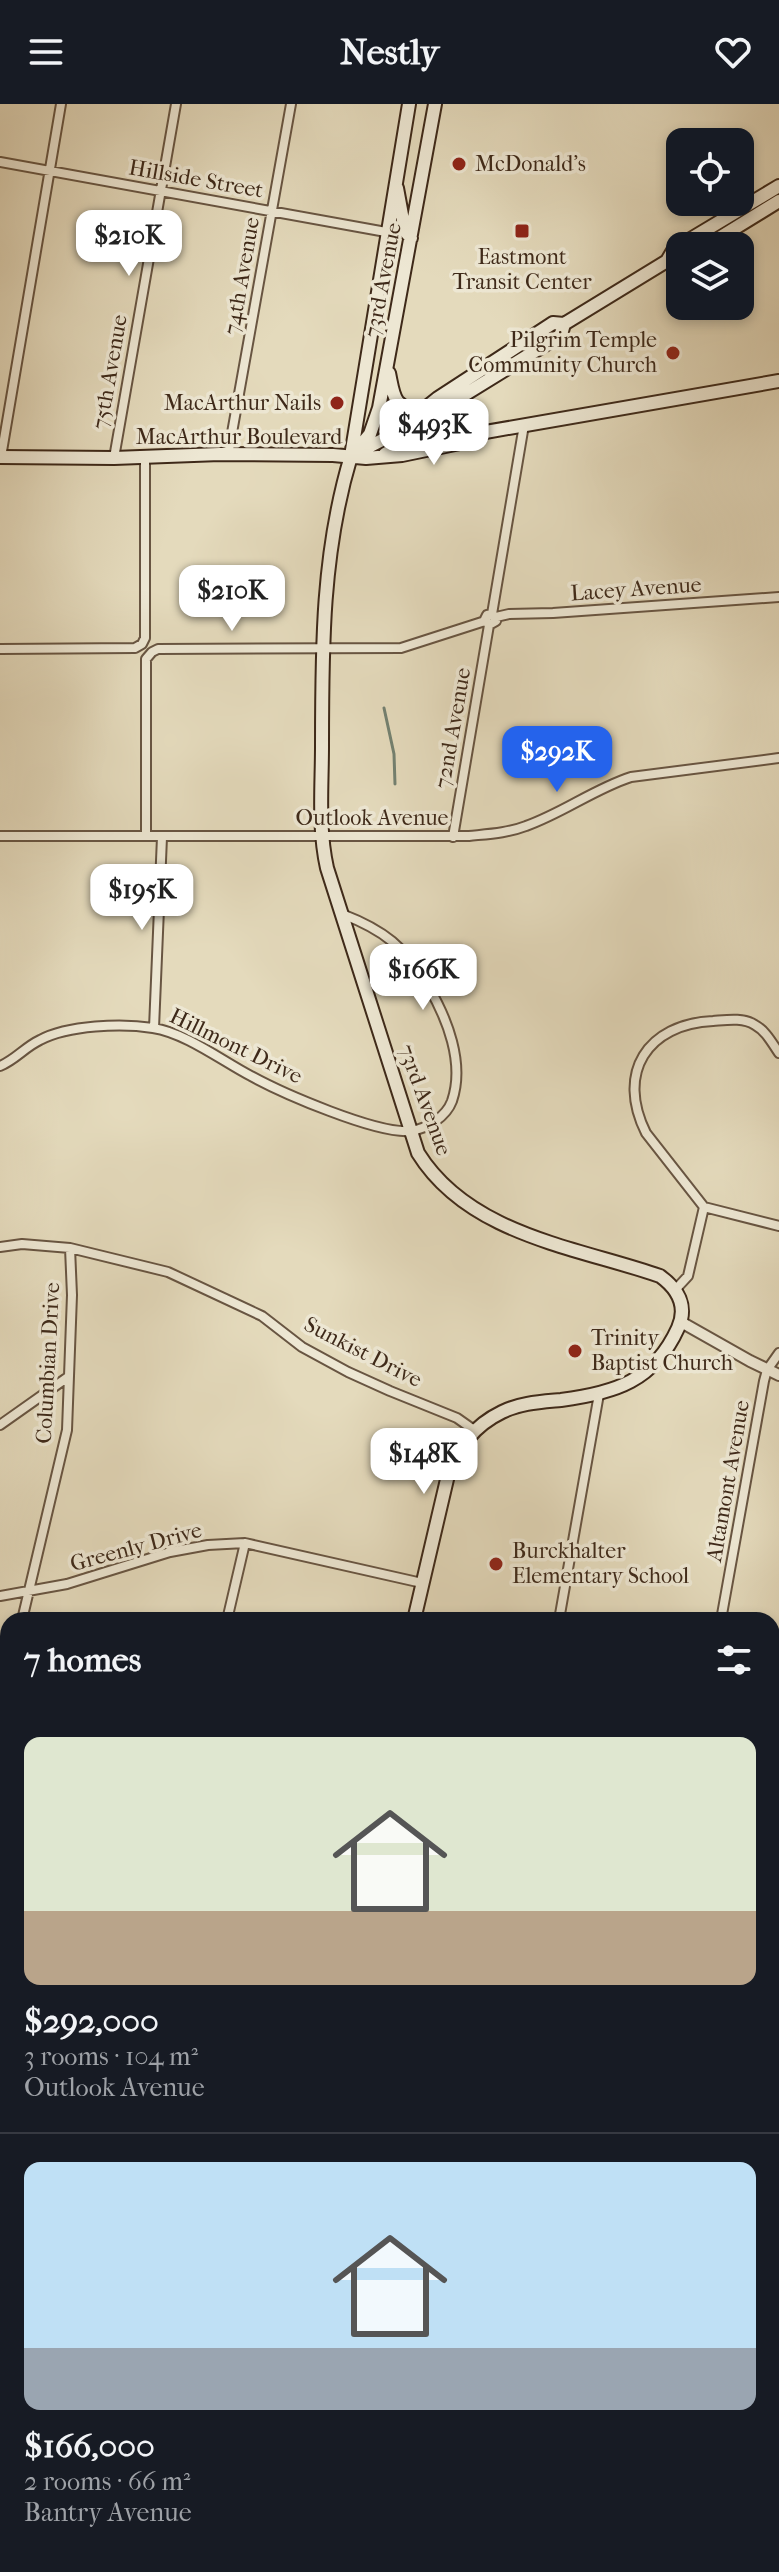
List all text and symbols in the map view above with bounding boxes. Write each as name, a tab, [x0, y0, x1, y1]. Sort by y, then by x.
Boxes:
icon: menu	[24, 30, 68, 74]
icon: heart	[711, 30, 755, 74]
text: Nestly	[340, 31, 439, 73]
map controls	[666, 128, 754, 320]
button: locate	[666, 128, 754, 216]
place label: McDonald's	[475, 151, 586, 177]
street label: Hillside Street	[127, 154, 265, 204]
marker: McDonald's	[450, 155, 468, 173]
pin: $210K	[73, 210, 185, 278]
street label: 74th Avenue	[219, 215, 265, 337]
text: $210K	[94, 220, 164, 251]
street label: 73rd Avenue	[359, 220, 407, 340]
marker: Eastmont Transit Center	[513, 222, 531, 240]
button: layers	[666, 232, 754, 320]
place label: Eastmont Transit Center	[452, 244, 592, 295]
street label: 75th Avenue	[87, 312, 133, 431]
place label: Pilgrim Temple Community Church	[468, 327, 658, 378]
marker: Pilgrim Temple Community Church	[664, 344, 682, 362]
place label: MacArthur Nails	[164, 390, 321, 416]
marker: MacArthur Nails	[328, 394, 346, 412]
pin: $493K	[378, 399, 490, 467]
text: $493K	[398, 409, 470, 440]
street label: MacArthur Boulevard	[136, 424, 343, 450]
pin: $210K	[176, 565, 288, 633]
street label: Lacey Avenue	[570, 571, 702, 607]
text: $210K	[197, 575, 267, 606]
street label: 72nd Avenue	[430, 665, 476, 790]
pin: $292K	[501, 726, 613, 794]
text: $292K	[520, 736, 594, 767]
street label: Outlook Avenue	[296, 805, 449, 831]
pin: $195K	[86, 864, 198, 932]
text: $195K	[108, 874, 176, 905]
pin: $166K	[367, 944, 479, 1012]
text: $166K	[388, 954, 458, 985]
street label: Hillmont Drive	[165, 1003, 307, 1089]
street label: 73rd Avenue	[393, 1041, 457, 1159]
street label: Columbian Drive	[31, 1281, 65, 1444]
street label: Sunkist Drive	[300, 1311, 426, 1393]
place label: Trinity Baptist Church	[591, 1325, 734, 1376]
marker: Trinity Baptist Church	[566, 1342, 584, 1360]
street label: Altamont Avenue	[701, 1398, 755, 1565]
pin: $148K	[368, 1428, 480, 1496]
text: $148K	[389, 1438, 459, 1469]
street label: Greenly Drive	[67, 1517, 205, 1577]
place label: Burckhalter Elementary School	[512, 1538, 689, 1589]
marker: Burckhalter Elementary School	[487, 1555, 505, 1573]
icon: filters	[712, 1638, 756, 1682]
text: 7 homes	[24, 1640, 141, 1680]
icon: home	[318, 1789, 462, 1933]
text: $292,000	[24, 2001, 159, 2041]
text: 3 rooms · 104 m²	[24, 2041, 198, 2072]
text: Outlook Avenue	[24, 2072, 205, 2103]
icon: home	[318, 2214, 462, 2358]
text: $166,000	[24, 2426, 155, 2466]
text: 2 rooms · 66 m²	[24, 2466, 190, 2497]
text: Bantry Avenue	[24, 2497, 192, 2528]

